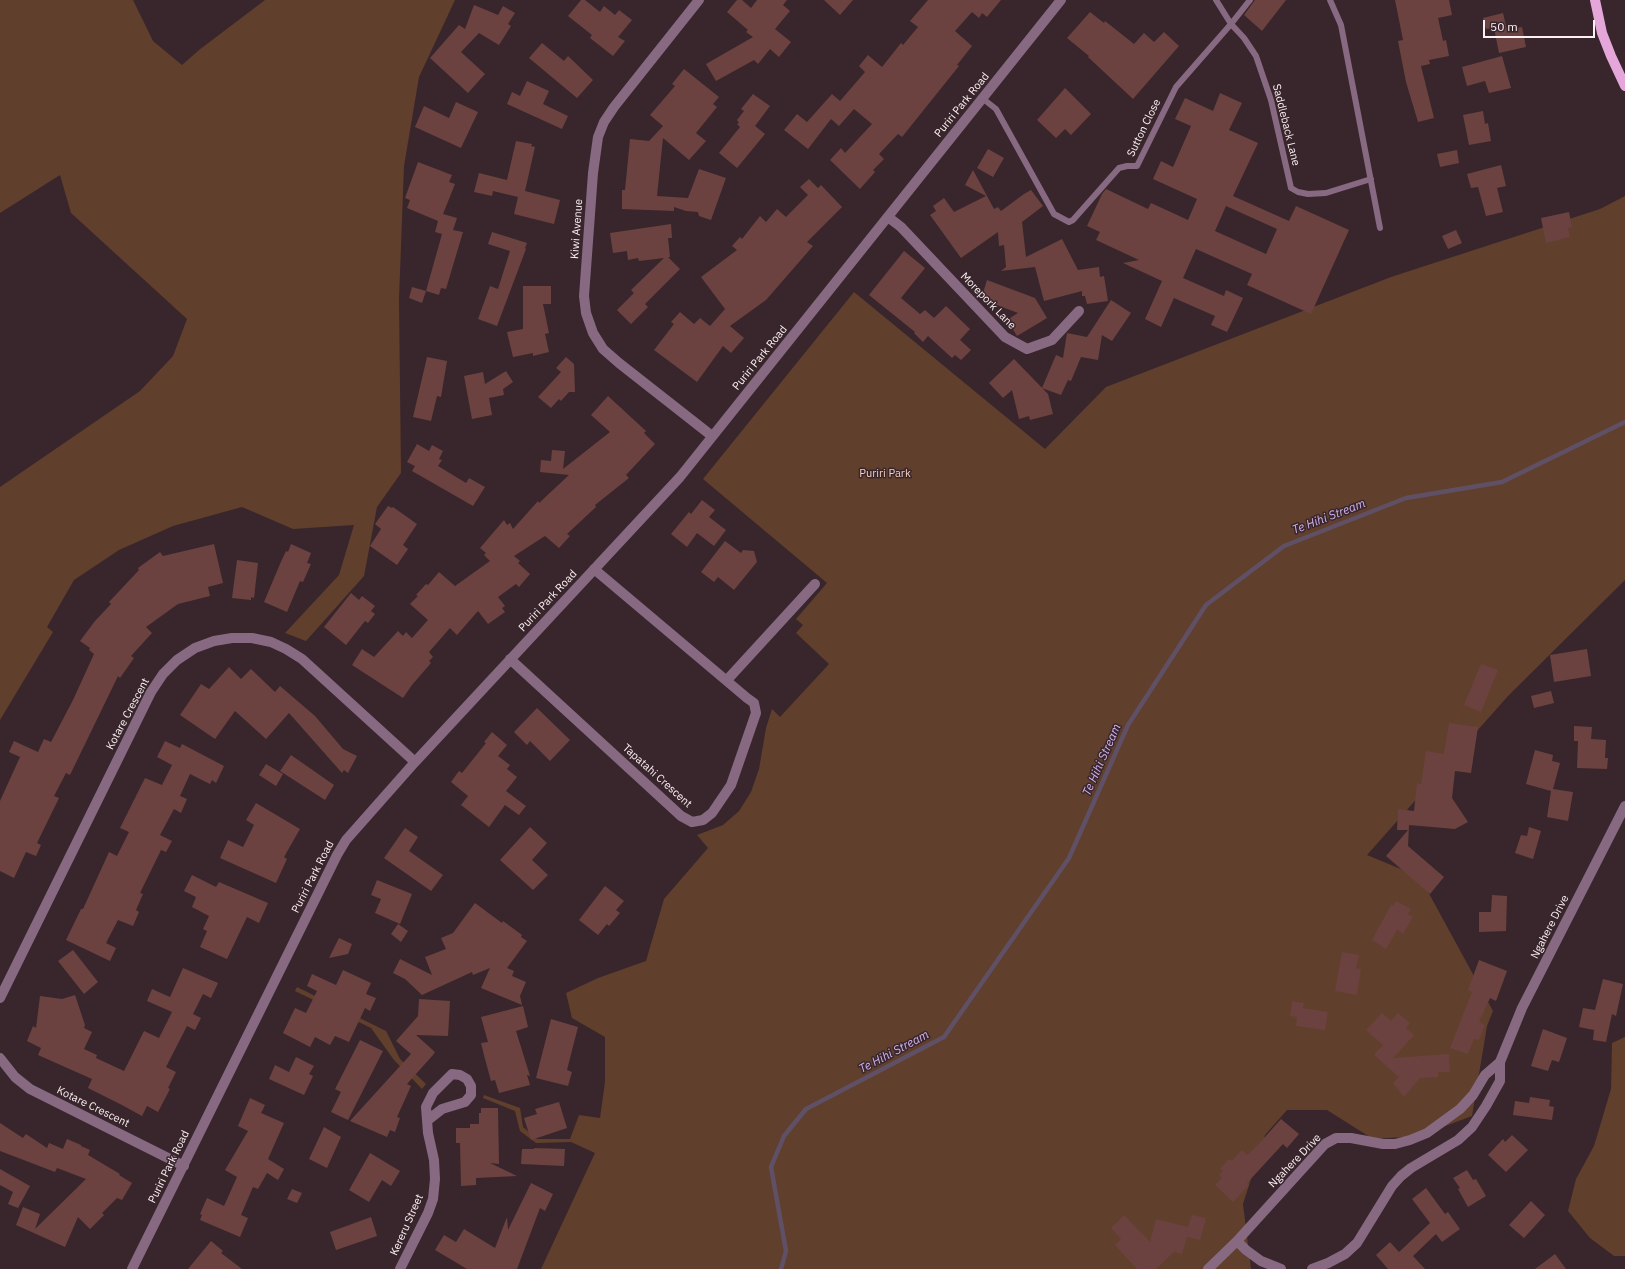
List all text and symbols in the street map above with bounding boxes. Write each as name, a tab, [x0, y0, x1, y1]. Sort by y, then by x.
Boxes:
scale bar	[1485, 12, 1597, 38]
text: 50 m	[1490, 19, 1518, 34]
street label: Puriri Park Road	[932, 70, 992, 140]
street label: Saddleback Lane	[1269, 83, 1303, 167]
street label: Sutton Close	[1124, 97, 1164, 159]
street label: Kiwi Avenue	[568, 198, 586, 260]
street label: Morepork Lane	[958, 270, 1018, 332]
street label: Puriri Park Road	[730, 323, 790, 393]
park label: Puriri Park	[859, 467, 911, 481]
water label: Te Hihi Stream	[1290, 496, 1368, 538]
street label: Puriri Park Road	[516, 568, 580, 634]
street label: Kotare Crescent	[104, 676, 152, 752]
water label: Te Hihi Stream	[1080, 722, 1124, 798]
street label: Tapatahi Crescent	[620, 741, 694, 811]
street label: Puriri Park Road	[289, 839, 337, 915]
street label: Ngahere Drive	[1528, 893, 1572, 961]
water label: Te Hihi Stream	[856, 1027, 932, 1077]
street label: Kotare Crescent	[55, 1084, 131, 1130]
street label: Puriri Park Road	[146, 1128, 192, 1206]
street label: Ngahere Drive	[1266, 1131, 1324, 1191]
street label: Kereru Street	[388, 1192, 426, 1258]

